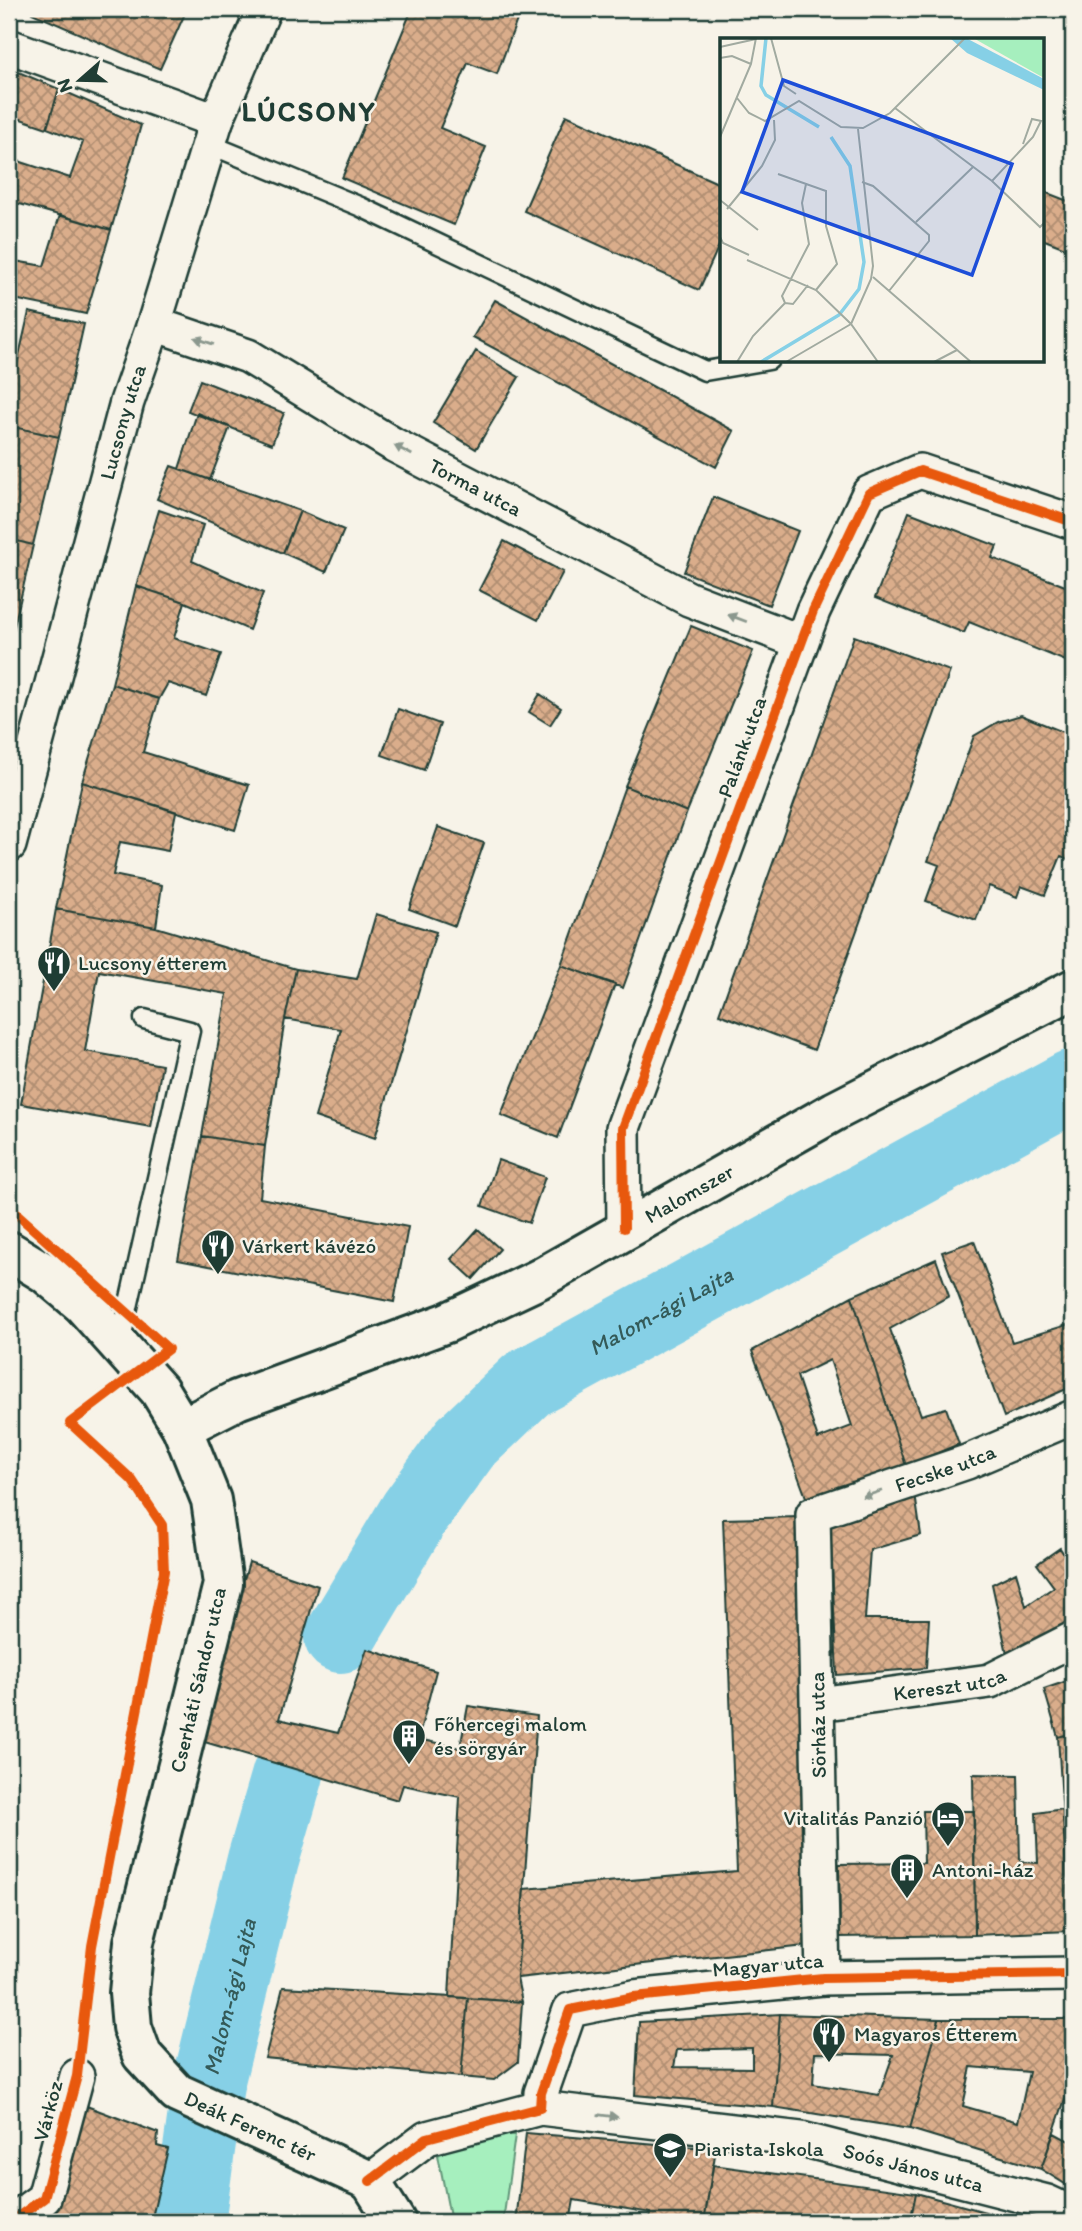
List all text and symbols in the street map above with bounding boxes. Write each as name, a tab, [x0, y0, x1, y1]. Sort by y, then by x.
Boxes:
inset map	[720, 38, 1044, 362]
north arrow	[46, 46, 116, 116]
text: N	[51, 76, 77, 96]
district label: LÚCSONY	[242, 94, 376, 128]
one-way arrow	[193, 335, 214, 346]
street label: Lucsony utca	[94, 361, 151, 482]
one-way arrow	[393, 444, 413, 455]
street label: Torma utca	[425, 453, 526, 522]
one-way arrow	[727, 612, 748, 623]
street label: Palánk utca	[712, 693, 771, 801]
restaurant icon: Lucsony étterem	[35, 944, 73, 993]
place label: Lucsony étterem	[78, 950, 227, 975]
street label: Malomszer	[640, 1158, 738, 1228]
restaurant icon: Várkert kávézó	[199, 1227, 237, 1276]
place label: Várkert kávézó	[242, 1233, 376, 1258]
water label: Malom-ági Lajta	[584, 1260, 738, 1362]
street label: Fecske utca	[892, 1438, 999, 1497]
one-way arrow	[862, 1489, 883, 1500]
street label: Cserháti Sándor utca	[164, 1585, 231, 1775]
street label: Kereszt utca	[892, 1662, 1010, 1706]
street label: Sörház utca	[804, 1672, 831, 1778]
place label: Főhercegi malom és sörgyár	[434, 1711, 587, 1760]
building icon: Főhercegi malom és sörgyár	[390, 1717, 428, 1766]
hotel icon: Vitalitás Panzió	[929, 1799, 967, 1848]
place label: Vitalitás Panzió	[784, 1805, 923, 1830]
building icon: Antoni-ház	[888, 1851, 926, 1900]
place label: Antoni-ház	[932, 1857, 1034, 1882]
water label: Malom-ági Lajta	[197, 1915, 262, 2078]
street label: Magyar utca	[711, 1947, 825, 1982]
restaurant icon: Magyaros Étterem	[810, 2015, 848, 2064]
place label: Magyaros Étterem	[854, 2021, 1018, 2046]
street label: Várköz	[27, 2077, 68, 2144]
street label: Deák Ferenc tér	[181, 2085, 321, 2167]
one-way arrow	[597, 2110, 619, 2121]
school or university icon: Piarista Iskola	[651, 2130, 689, 2179]
place label: Piarista Iskola	[694, 2136, 824, 2161]
street label: Soós János utca	[840, 2137, 986, 2197]

